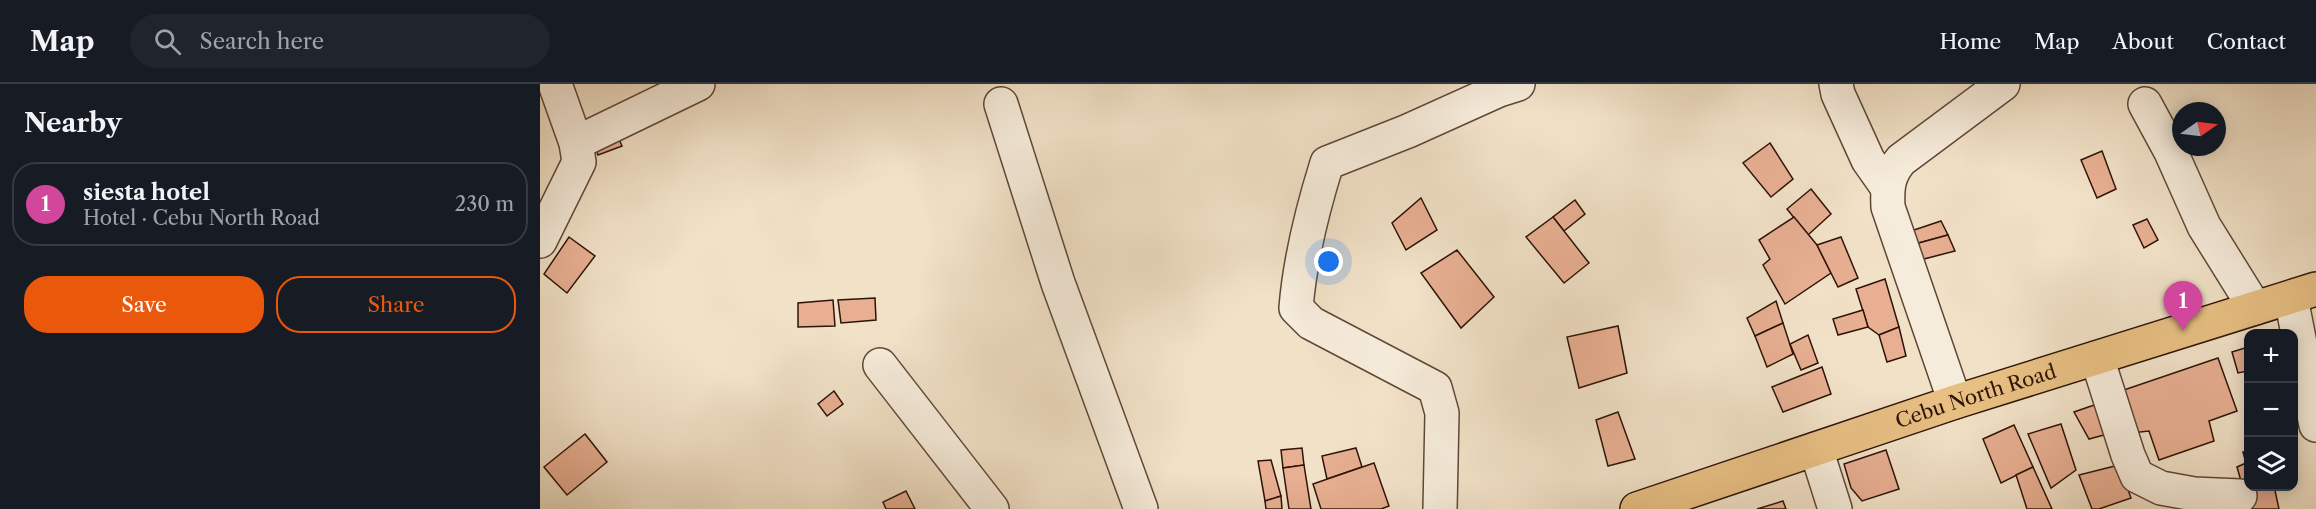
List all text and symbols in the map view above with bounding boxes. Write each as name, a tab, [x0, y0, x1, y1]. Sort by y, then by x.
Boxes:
search box	[130, 14, 550, 68]
text: Map	[30, 24, 94, 58]
icon: search	[151, 25, 184, 58]
text: Search here	[199, 28, 324, 55]
text: Home	[1940, 29, 2001, 54]
text: Map	[2034, 29, 2079, 54]
text: About	[2112, 29, 2174, 54]
text: Contact	[2207, 29, 2286, 54]
north arrow	[2172, 102, 2226, 156]
text: Nearby	[24, 107, 122, 139]
text: siesta hotel	[83, 179, 210, 206]
text: 1	[41, 192, 50, 216]
text: 230 m	[455, 192, 514, 216]
text: Hotel · Cebu North Road	[83, 206, 320, 230]
your location	[1314, 247, 1343, 276]
button: Save	[24, 276, 264, 333]
button: Share	[276, 276, 516, 333]
pin: 1	[2164, 282, 2202, 331]
map controls	[2244, 329, 2298, 491]
button: +	[2244, 329, 2298, 383]
street label: Cebu North Road	[1892, 359, 2059, 433]
button: −	[2244, 383, 2298, 437]
button: layers	[2244, 437, 2298, 491]

